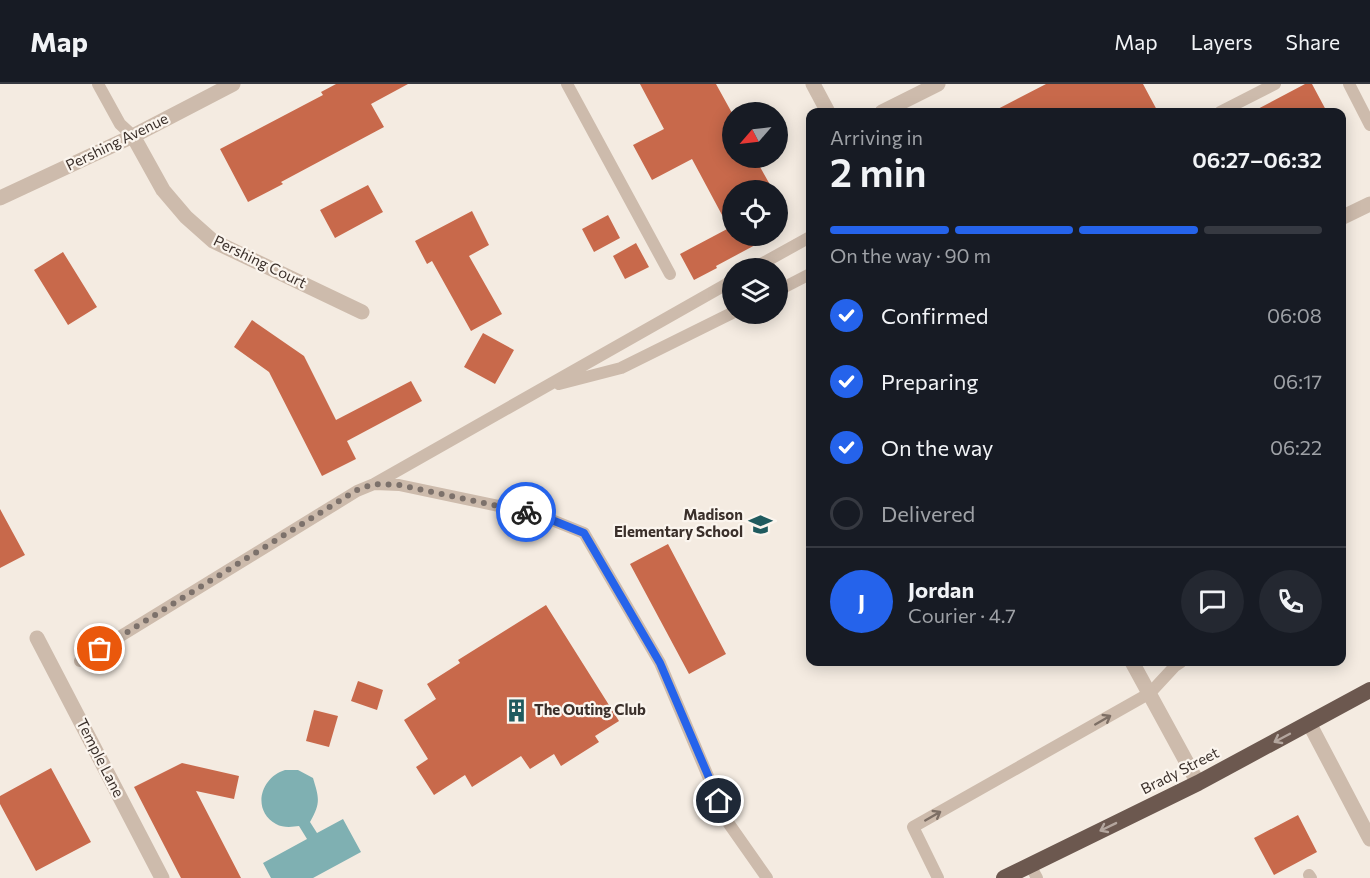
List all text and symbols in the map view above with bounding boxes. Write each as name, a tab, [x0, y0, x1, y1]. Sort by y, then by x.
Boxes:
text: Map	[30, 24, 88, 58]
text: Map	[1114, 29, 1158, 54]
text: Layers	[1191, 29, 1253, 54]
text: Share	[1286, 29, 1340, 54]
north arrow	[722, 102, 788, 168]
map controls	[722, 102, 788, 324]
street label: Pershing Avenue	[62, 108, 171, 174]
text: Arriving in	[830, 125, 923, 149]
text: 06:27–06:32	[1192, 146, 1322, 173]
text: 2 min	[830, 147, 927, 195]
button: locate	[722, 180, 788, 246]
street label: Pershing Court	[211, 231, 310, 291]
text: On the way · 90 m	[830, 243, 991, 267]
button: layers	[722, 258, 788, 324]
icon: check	[830, 299, 863, 332]
text: Confirmed	[881, 302, 988, 329]
text: 06:08	[1267, 303, 1322, 327]
icon: check	[830, 365, 863, 398]
text: Preparing	[881, 368, 978, 395]
text: 06:17	[1273, 369, 1322, 393]
icon: check	[830, 431, 863, 464]
text: On the way	[881, 434, 993, 461]
text: 06:22	[1270, 435, 1322, 459]
courier	[496, 482, 556, 542]
icon: bike	[510, 496, 543, 529]
text: Delivered	[881, 500, 975, 527]
place label: Madison Elementary School	[614, 505, 743, 540]
school or university icon: Madison Elementary School	[748, 511, 774, 537]
button: chat	[1181, 570, 1244, 633]
button: phone	[1259, 570, 1322, 633]
text: Jordan	[908, 576, 974, 603]
text: J	[858, 588, 865, 615]
text: Courier · 4.7	[908, 603, 1016, 627]
pin	[74, 623, 125, 674]
icon: bag	[83, 632, 116, 665]
building icon: The Outing Club	[503, 697, 529, 723]
place label: The Outing Club	[534, 700, 646, 718]
one-way arrow	[1094, 714, 1111, 726]
street label: Temple Lane	[73, 715, 128, 800]
one-way arrow	[1273, 733, 1291, 744]
street label: Brady Street	[1138, 743, 1222, 797]
pin	[693, 775, 744, 826]
icon: home	[702, 784, 735, 817]
one-way arrow	[924, 810, 942, 821]
one-way arrow	[1100, 821, 1118, 833]

